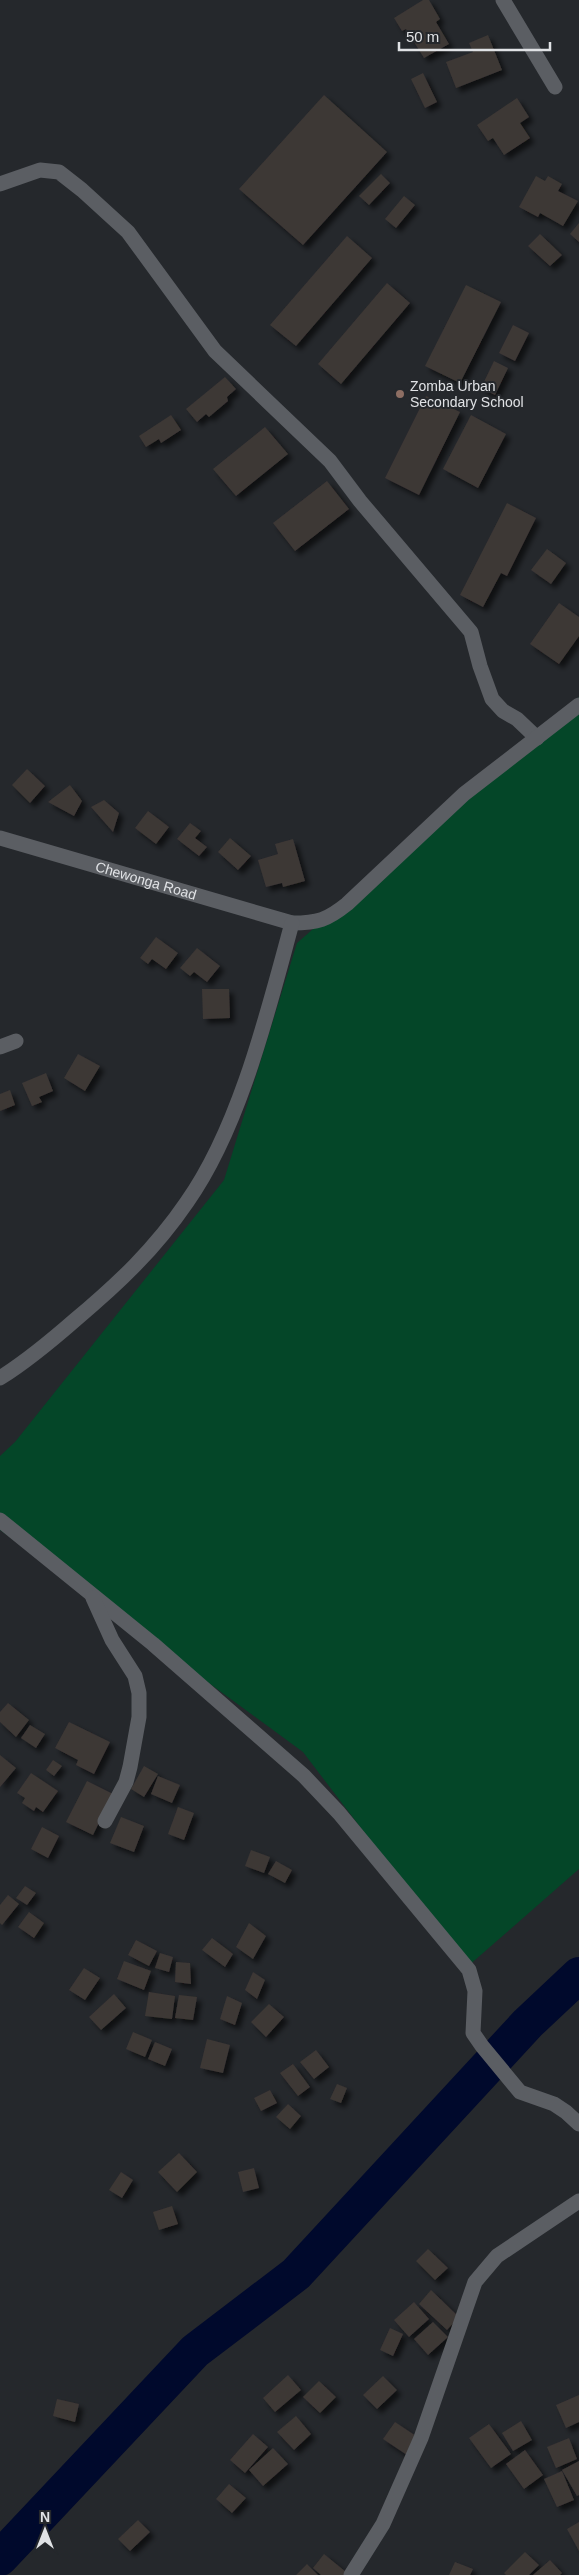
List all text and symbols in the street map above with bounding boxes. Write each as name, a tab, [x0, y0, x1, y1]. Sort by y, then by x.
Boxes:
scale bar	[399, 20, 550, 52]
text: 50 m	[406, 28, 439, 45]
place label: Zomba Urban Secondary School	[410, 378, 524, 410]
marker: Zomba Urban Secondary School	[394, 388, 406, 400]
street label: Chewonga Road	[94, 858, 198, 903]
north arrow	[20, 2505, 70, 2555]
text: N	[40, 2509, 50, 2525]

